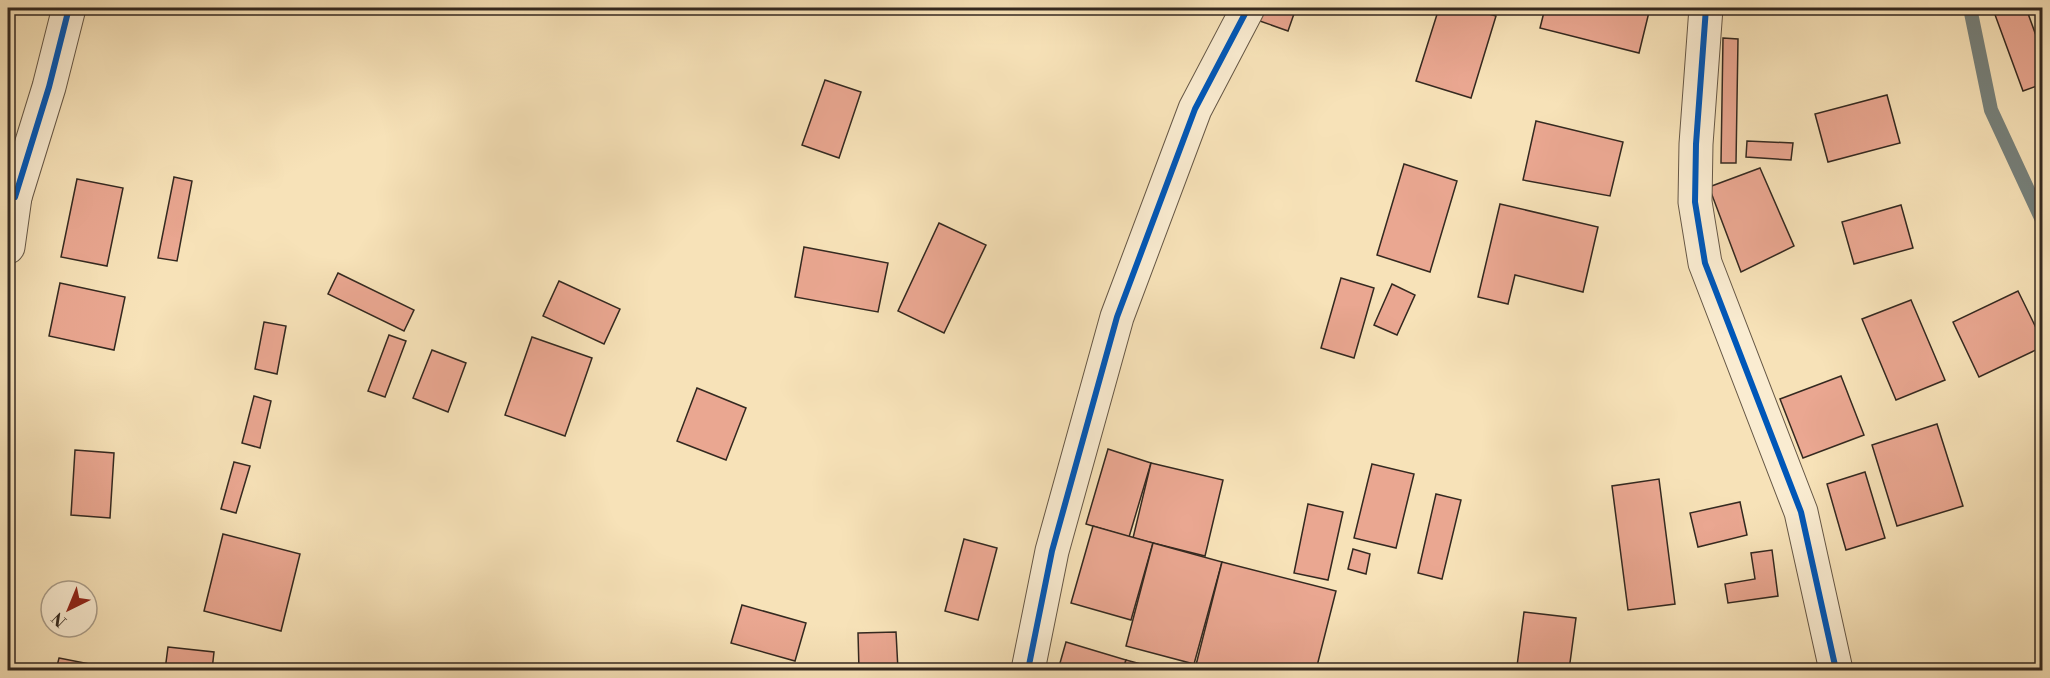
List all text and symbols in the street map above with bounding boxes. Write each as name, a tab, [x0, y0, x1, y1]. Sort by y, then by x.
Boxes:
north arrow	[39, 579, 99, 639]
text: N	[48, 607, 71, 631]

